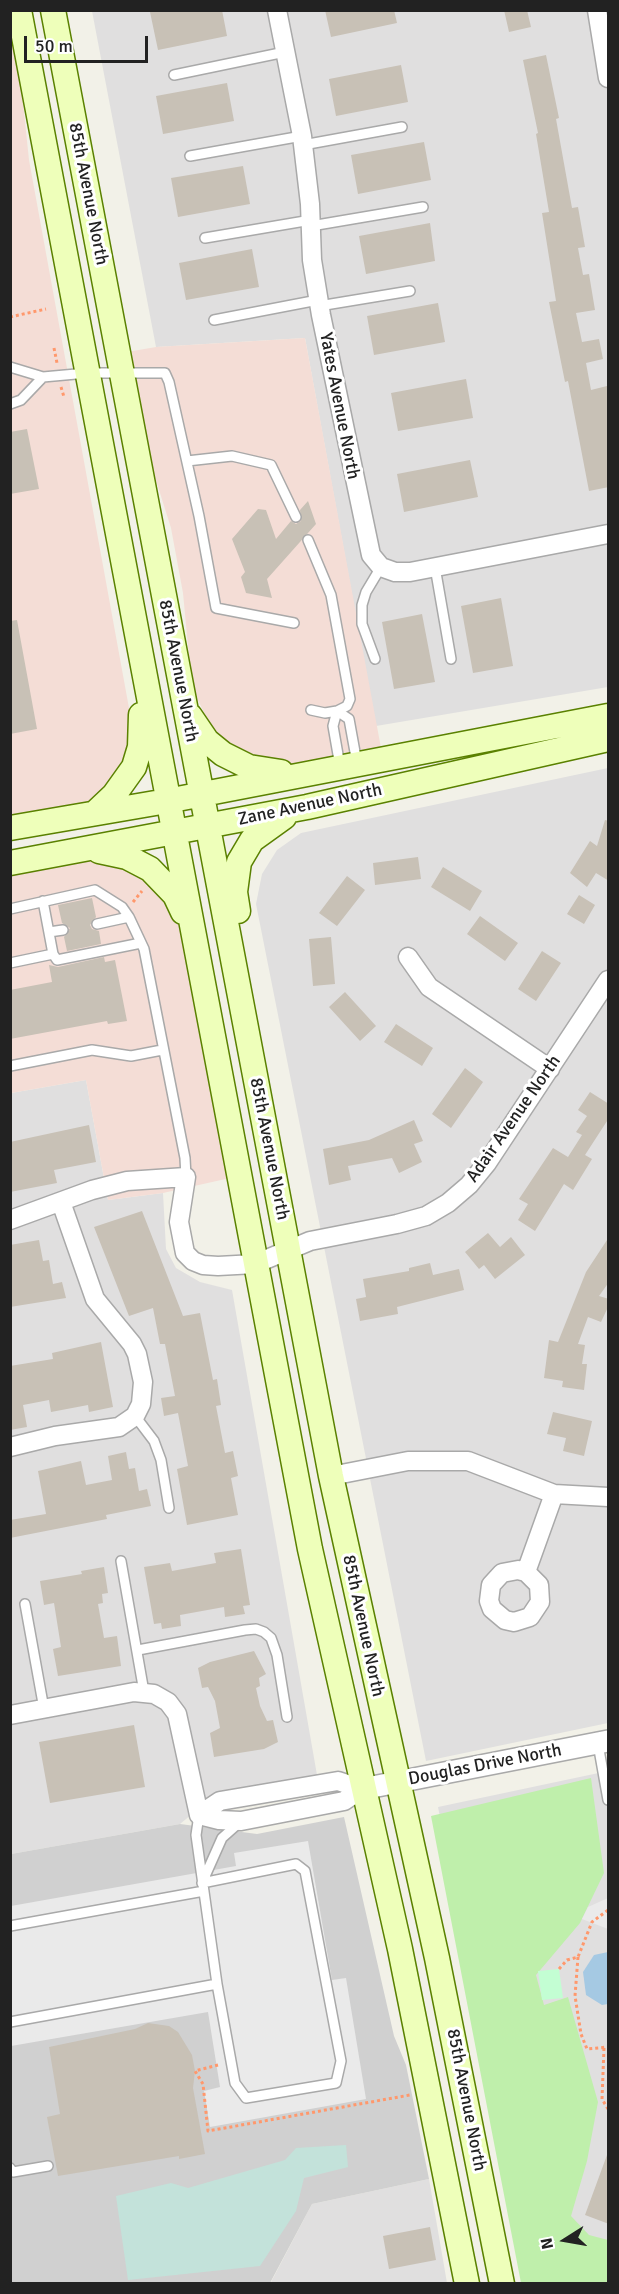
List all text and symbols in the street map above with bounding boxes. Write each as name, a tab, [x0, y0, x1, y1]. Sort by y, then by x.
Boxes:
scale bar	[27, 24, 152, 62]
text: 50 m	[35, 35, 73, 57]
street label: 85th Avenue North	[64, 121, 112, 267]
street label: Yates Avenue North	[314, 331, 364, 481]
street label: 85th Avenue North	[154, 598, 202, 744]
street label: Zane Avenue North	[236, 779, 384, 831]
street label: Adair Avenue North	[462, 1051, 566, 1187]
street label: 85th Avenue North	[245, 1076, 293, 1222]
street label: 85th Avenue North	[337, 1553, 389, 1699]
street label: Douglas Drive North	[407, 1740, 563, 1790]
street label: 85th Avenue North	[442, 2027, 490, 2173]
north arrow	[535, 2210, 595, 2270]
text: N	[536, 2236, 558, 2251]

